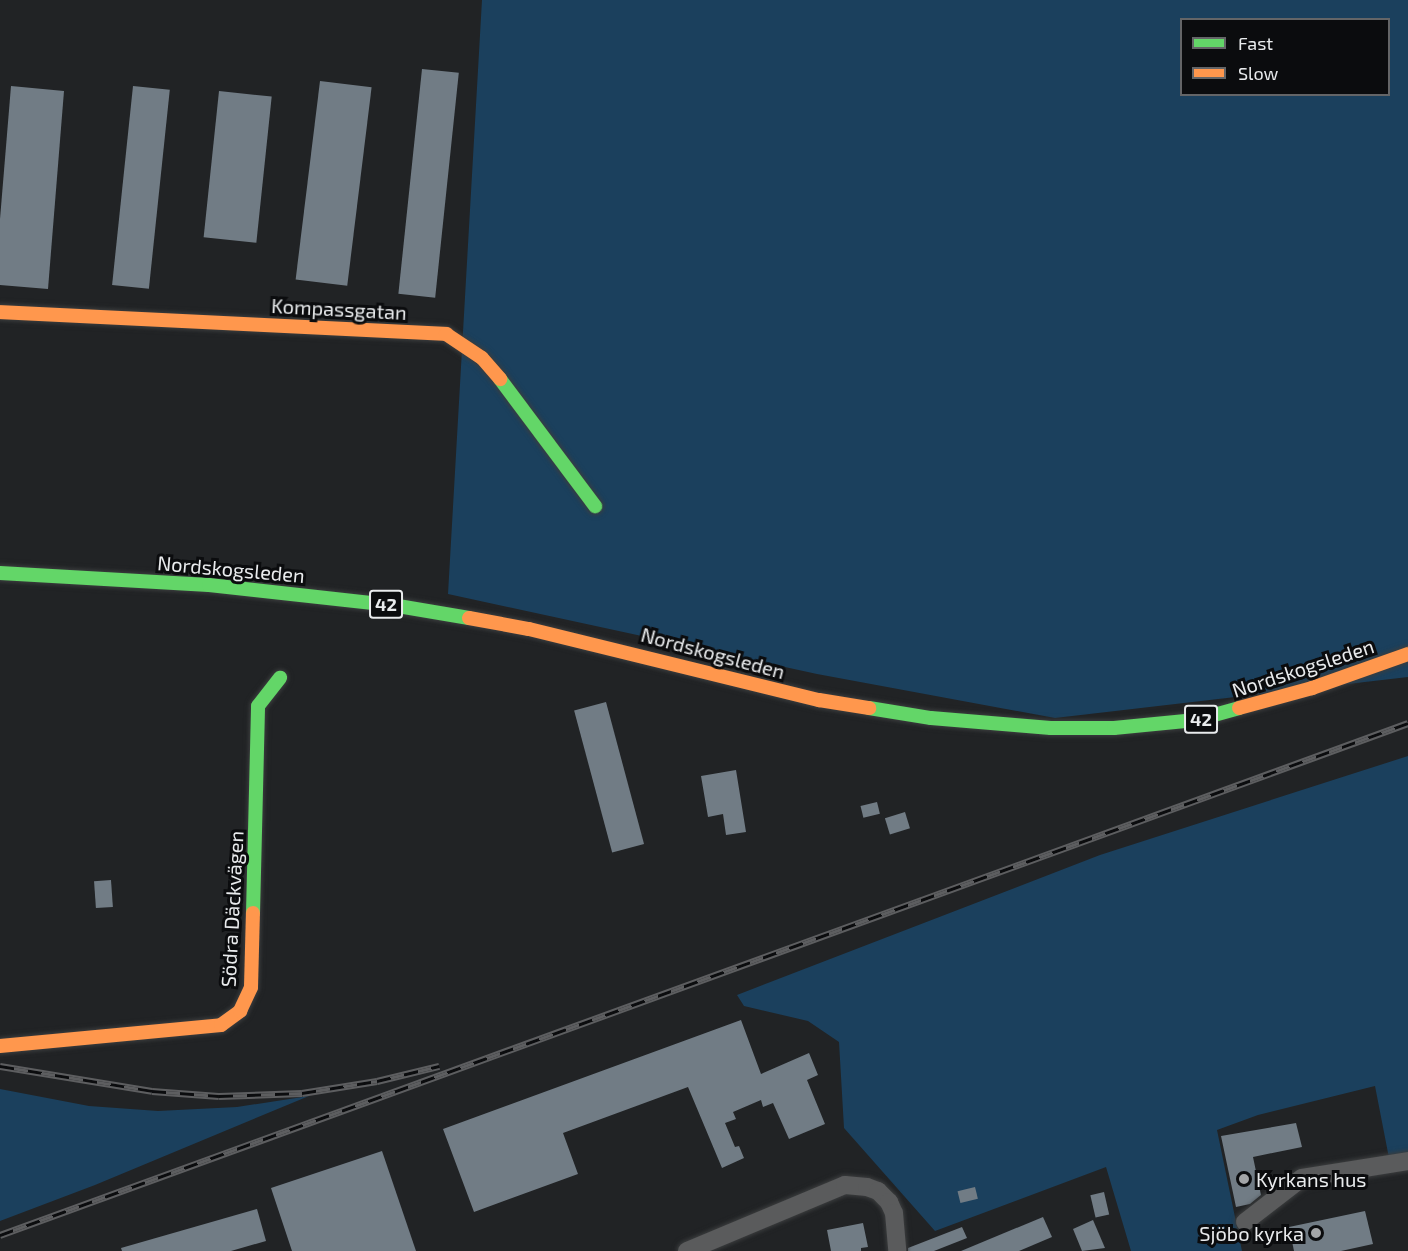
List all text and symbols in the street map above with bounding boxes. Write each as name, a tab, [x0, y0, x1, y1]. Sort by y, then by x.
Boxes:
legend	[1180, 18, 1390, 96]
text: Fast	[1238, 32, 1273, 54]
text: Slow	[1238, 62, 1278, 84]
street label: Kompassgatan	[271, 293, 407, 325]
street label: Nordskogsleden	[156, 551, 306, 587]
road number: 42	[368, 589, 404, 619]
street label: Nordskogsleden	[638, 622, 788, 684]
street label: Nordskogsleden	[1229, 634, 1377, 702]
road number: 42	[1183, 704, 1219, 734]
street label: Södra Däckvägen	[216, 830, 248, 988]
place label: Kyrkans hus	[1256, 1167, 1366, 1191]
marker: Kyrkans hus	[1237, 1172, 1251, 1186]
place label: Sjöbo kyrka	[1199, 1221, 1304, 1245]
marker: Sjöbo kyrka	[1309, 1226, 1323, 1240]

